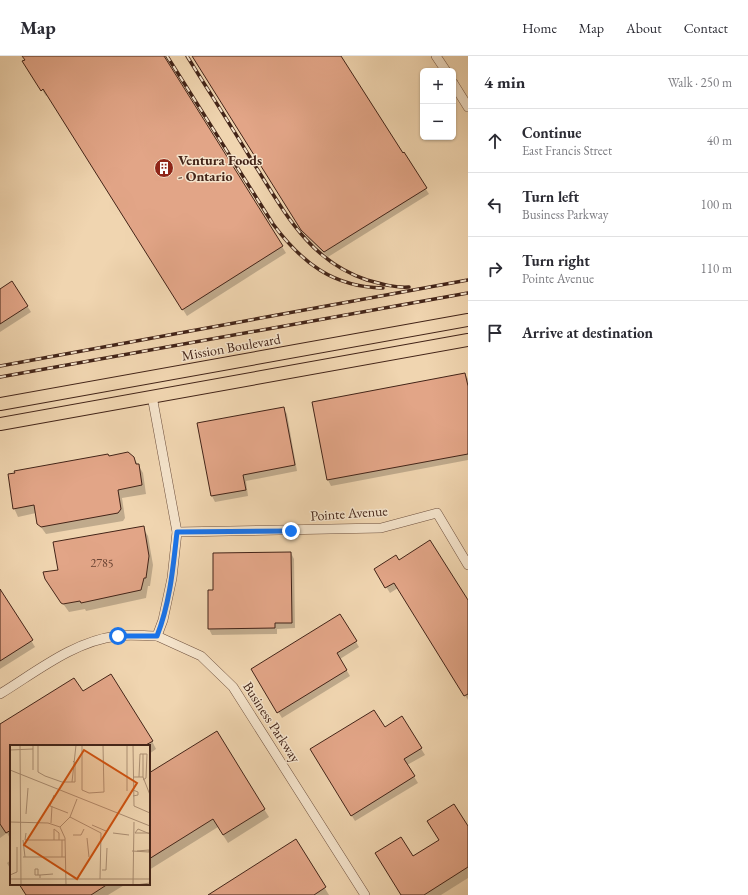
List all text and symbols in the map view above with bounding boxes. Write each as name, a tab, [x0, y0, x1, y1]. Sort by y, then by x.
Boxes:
text: Map	[20, 15, 56, 40]
text: Home	[522, 19, 557, 37]
text: Map	[579, 19, 604, 37]
text: About	[626, 19, 662, 37]
text: Contact	[684, 19, 728, 37]
map controls	[420, 68, 456, 140]
button: +	[420, 68, 456, 104]
text: 4 min	[484, 71, 525, 93]
text: Walk · 250 m	[668, 74, 732, 91]
button: −	[420, 104, 456, 140]
text: Continue	[522, 123, 582, 142]
icon: ahead	[484, 130, 506, 152]
text: 40 m	[707, 132, 732, 149]
text: East Francis Street	[522, 142, 612, 159]
place label: Ventura Foods - Ontario	[178, 151, 262, 185]
building icon: Ventura Foods - Ontario	[153, 157, 175, 179]
text: Turn left	[522, 187, 579, 206]
icon: left	[484, 194, 506, 216]
text: 100 m	[701, 196, 732, 213]
text: Business Parkway	[522, 206, 608, 223]
text: Turn right	[522, 251, 590, 270]
icon: right	[484, 258, 506, 280]
text: 110 m	[701, 260, 732, 277]
text: Pointe Avenue	[522, 270, 594, 287]
icon: arrive	[484, 322, 506, 344]
text: Arrive at destination	[522, 323, 653, 342]
street label: Mission Boulevard	[180, 329, 283, 365]
street label: Pointe Avenue	[310, 501, 389, 525]
route end	[282, 522, 300, 540]
house number: 2785	[90, 555, 114, 571]
route start	[109, 627, 127, 645]
street label: Business Parkway	[239, 678, 305, 767]
inset map	[10, 745, 150, 885]

